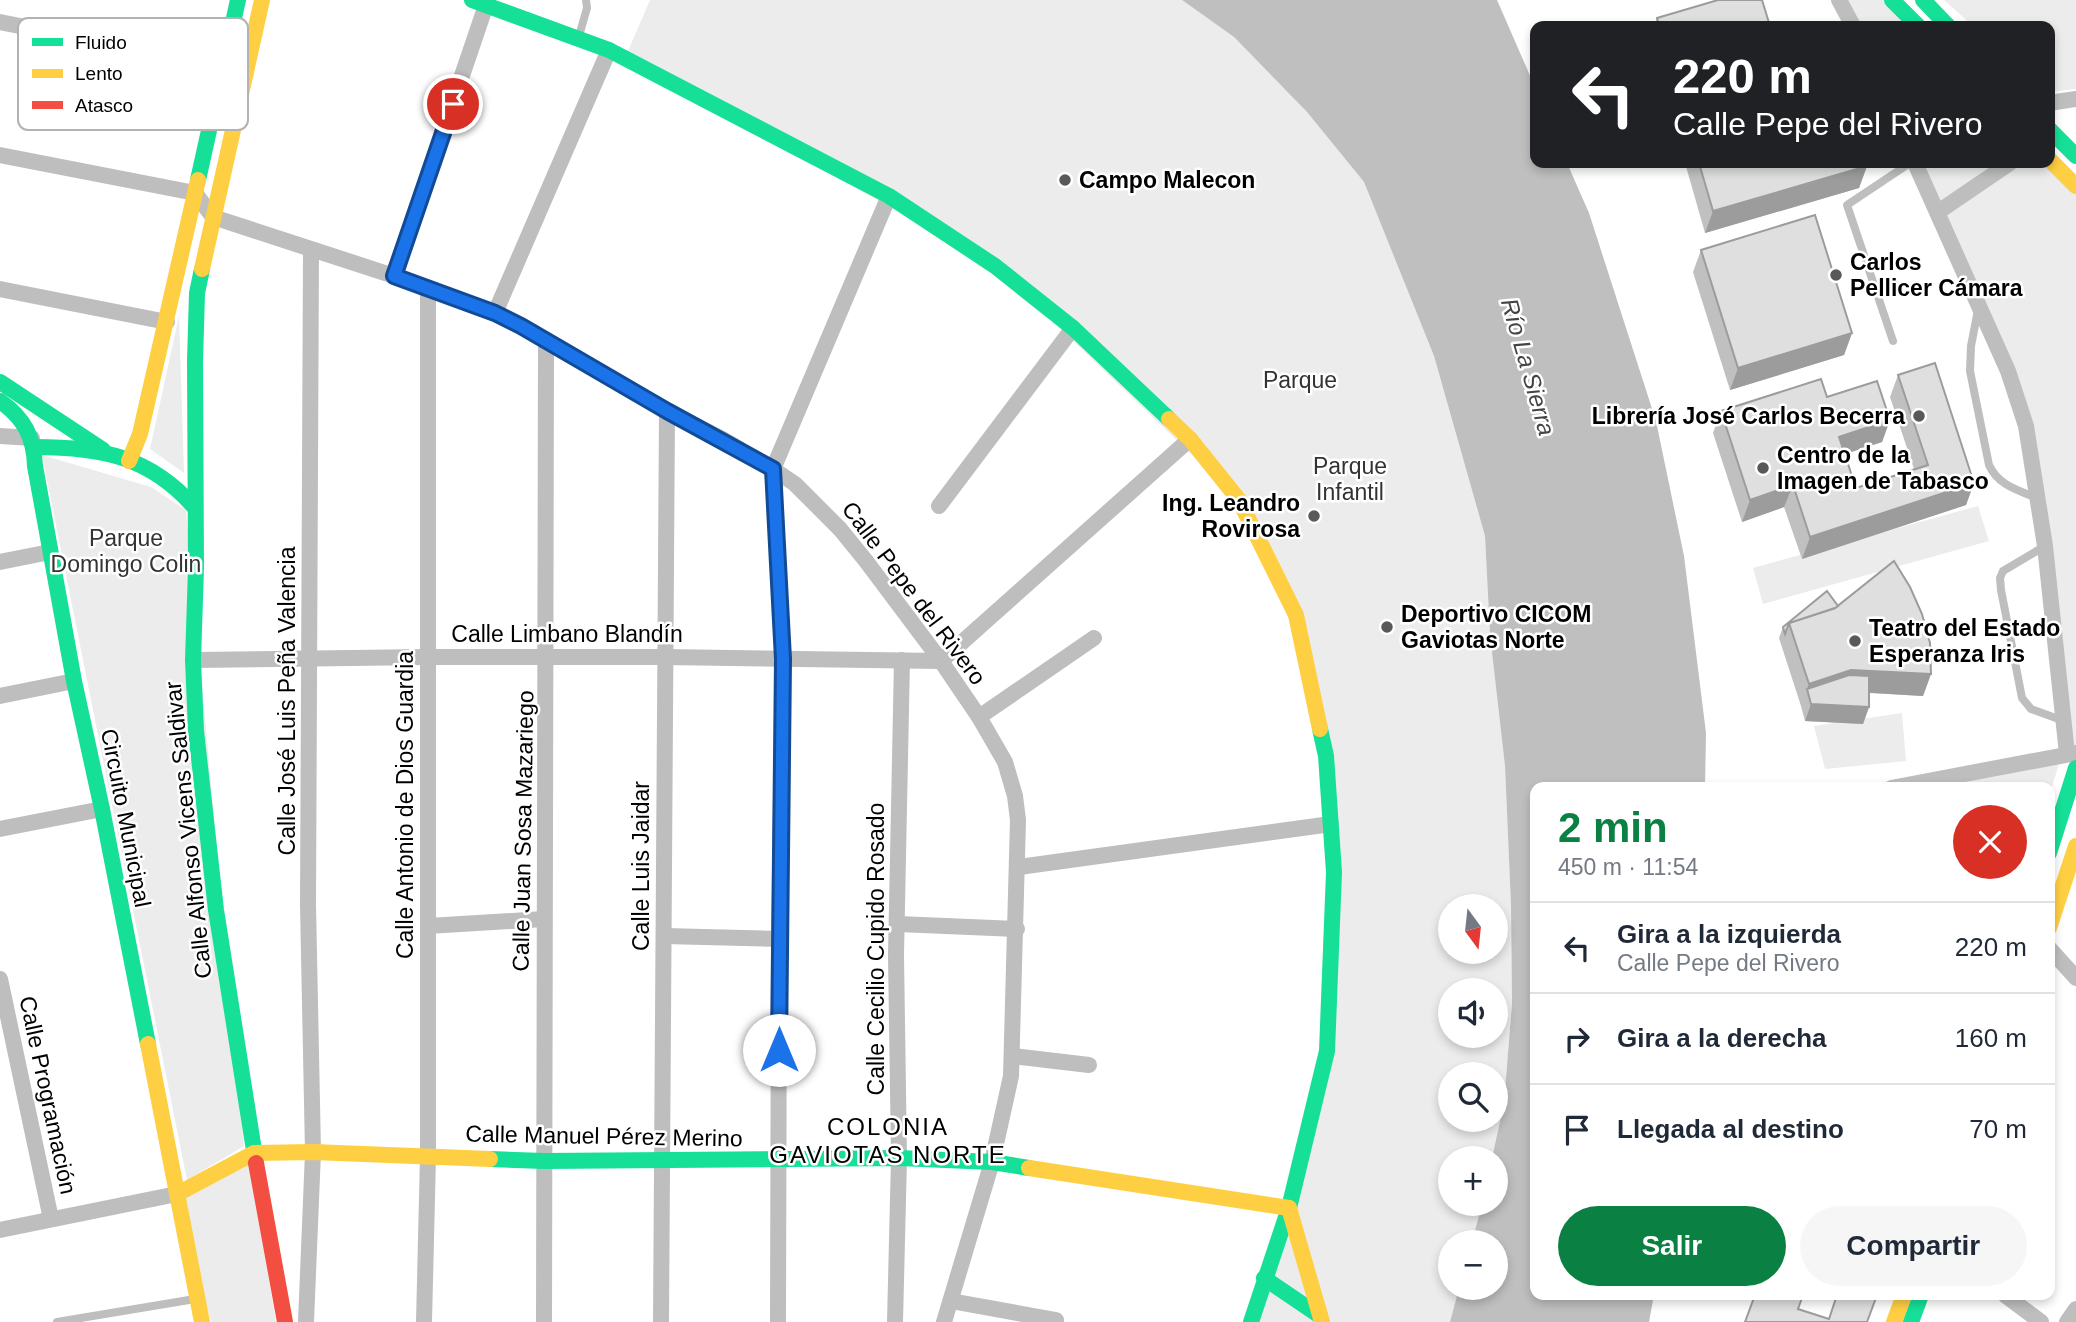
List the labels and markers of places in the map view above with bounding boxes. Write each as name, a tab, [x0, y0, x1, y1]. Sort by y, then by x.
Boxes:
pin	[423, 74, 483, 134]
place label: Campo Malecon	[1079, 167, 1255, 193]
marker: Campo Malecon	[1057, 172, 1073, 188]
place label: Carlos Pellicer Cámara	[1850, 249, 2023, 301]
marker: Carlos Pellicer Cámara	[1828, 267, 1844, 283]
place label: Librería José Carlos Becerra	[1592, 403, 1905, 429]
marker: Librería José Carlos Becerra	[1911, 408, 1927, 424]
place label: Centro de la Imagen de Tabasco	[1777, 442, 1989, 494]
marker: Centro de la Imagen de Tabasco	[1755, 460, 1771, 476]
place label: Ing. Leandro Rovirosa	[1162, 490, 1300, 542]
marker: Ing. Leandro Rovirosa	[1306, 508, 1322, 524]
place label: Deportivo CICOM Gaviotas Norte	[1401, 601, 1591, 653]
place label: Teatro del Estado Esperanza Iris	[1869, 615, 2060, 667]
marker: Deportivo CICOM Gaviotas Norte	[1379, 619, 1395, 635]
marker: Teatro del Estado Esperanza Iris	[1847, 633, 1863, 649]

